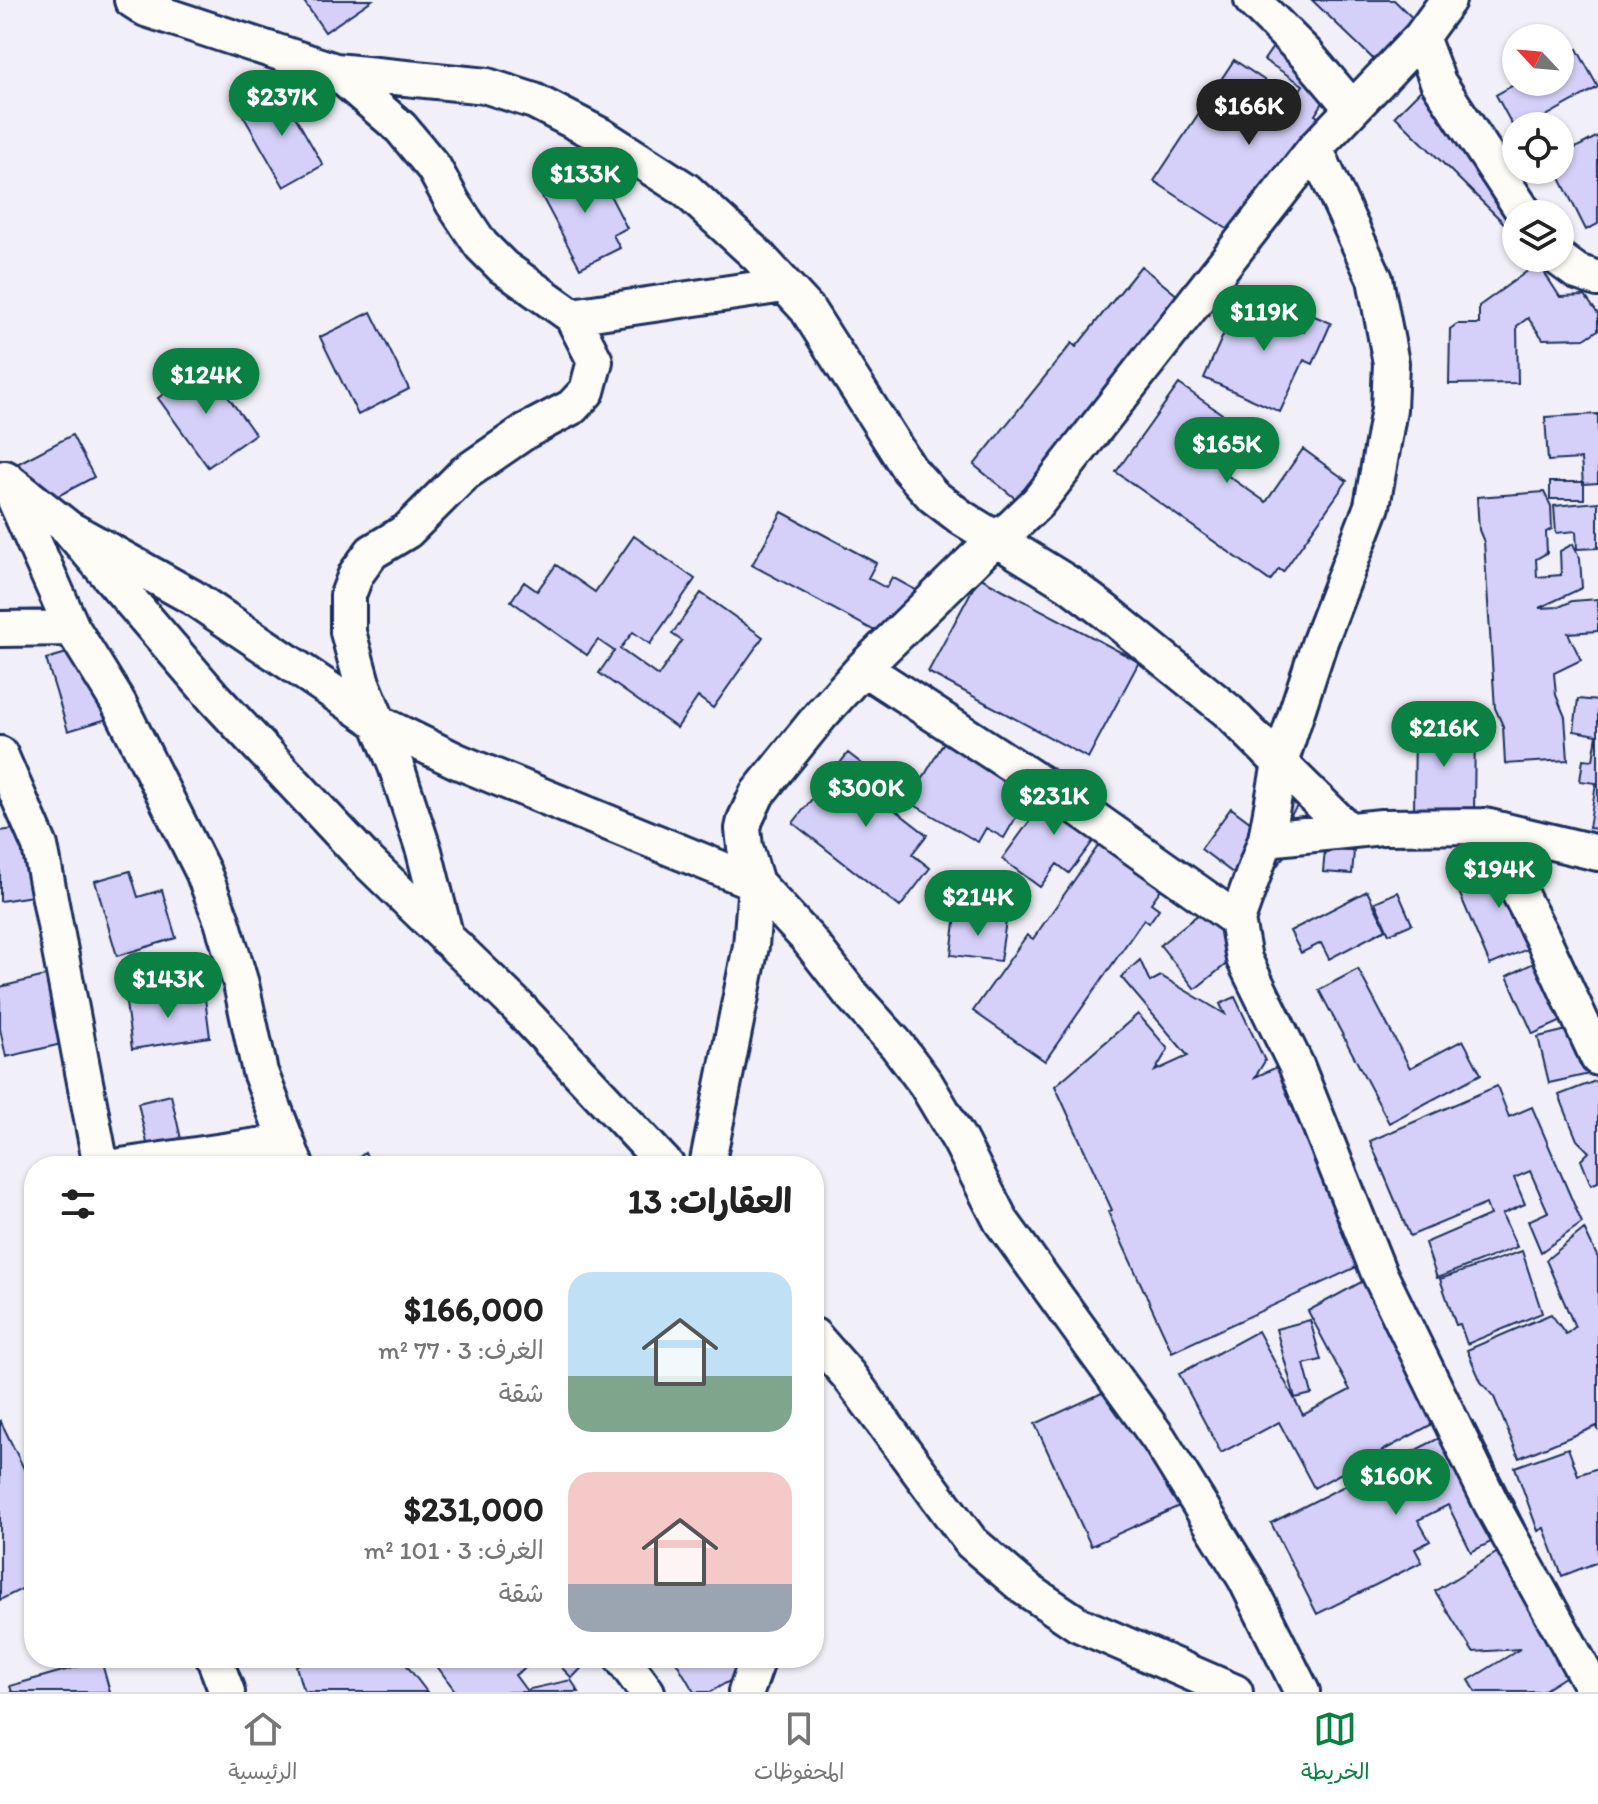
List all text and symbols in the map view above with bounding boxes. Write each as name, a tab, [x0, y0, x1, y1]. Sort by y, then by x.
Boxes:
north arrow	[1502, 24, 1574, 96]
map controls	[1502, 24, 1574, 272]
pin: $237K	[226, 70, 338, 138]
pin: $166K	[1193, 79, 1305, 147]
text: $237K	[247, 80, 317, 112]
text: $166K	[1214, 89, 1284, 121]
button: locate	[1502, 112, 1574, 184]
pin: $133K	[529, 147, 641, 215]
text: $133K	[550, 157, 620, 189]
button: layers	[1502, 200, 1574, 272]
pin: $119K	[1208, 285, 1320, 353]
text: $119K	[1230, 295, 1298, 327]
pin: $124K	[150, 348, 262, 416]
text: $124K	[170, 358, 242, 390]
pin: $165K	[1171, 417, 1283, 485]
text: $165K	[1192, 427, 1262, 459]
pin: $216K	[1388, 701, 1500, 769]
text: $216K	[1409, 711, 1479, 743]
pin: $300K	[810, 761, 922, 829]
pin: $231K	[998, 769, 1110, 837]
text: $300K	[828, 771, 904, 803]
text: $231K	[1019, 779, 1089, 811]
pin: $194K	[1443, 842, 1555, 910]
text: $194K	[1463, 852, 1535, 884]
pin: $214K	[922, 870, 1034, 938]
text: $214K	[942, 880, 1014, 912]
pin: $143K	[112, 952, 224, 1020]
text: $143K	[132, 962, 204, 994]
text: العقارات: 13	[628, 1181, 792, 1222]
icon: filters	[56, 1182, 100, 1226]
text: $166,000	[404, 1289, 544, 1330]
icon: home	[632, 1304, 728, 1400]
text: الغرف: 3 · 77 m²	[378, 1334, 544, 1366]
text: شقة	[499, 1377, 544, 1409]
pin: $160K	[1340, 1449, 1452, 1517]
text: $160K	[1360, 1459, 1432, 1491]
text: $231,000	[404, 1489, 544, 1530]
icon: home	[632, 1504, 728, 1600]
text: الغرف: 3 · 101 m²	[364, 1534, 544, 1566]
text: شقة	[499, 1577, 544, 1609]
tab: الرئيسية	[228, 1707, 297, 1791]
tab: المحفوظات	[754, 1707, 845, 1791]
tab: الخريطة	[1301, 1707, 1370, 1791]

